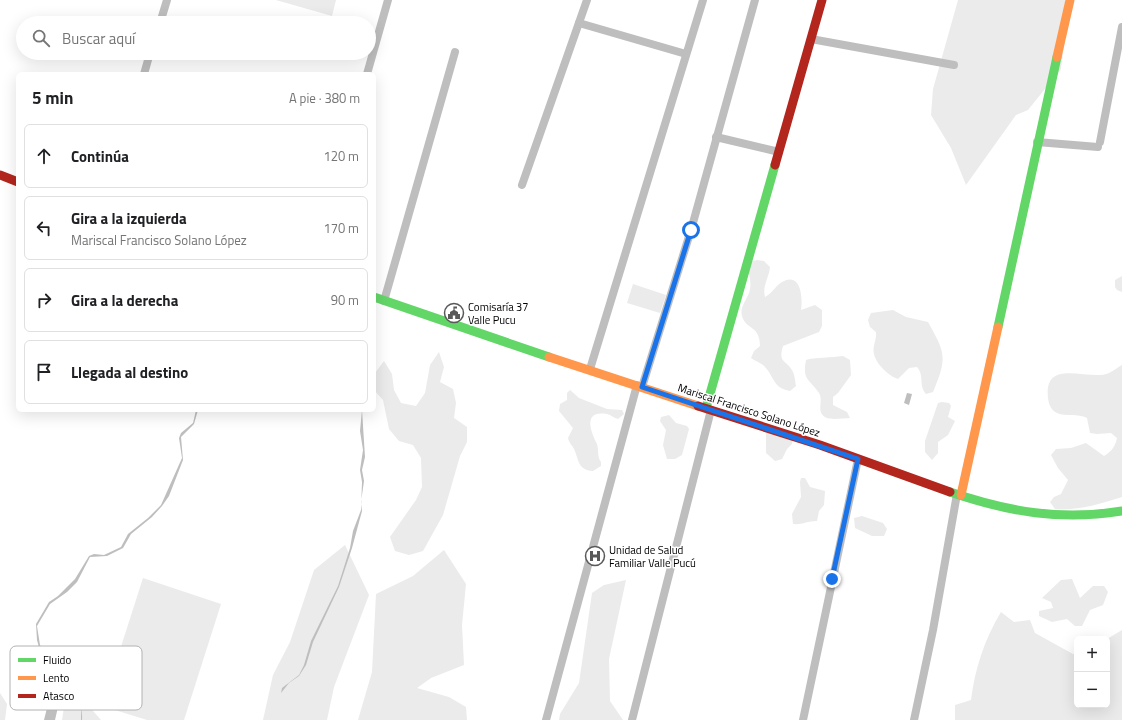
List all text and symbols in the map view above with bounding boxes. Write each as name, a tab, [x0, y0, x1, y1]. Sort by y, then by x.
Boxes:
search box	[16, 16, 376, 60]
icon: search	[30, 27, 52, 49]
text: Buscar aquí	[62, 27, 135, 50]
text: 5 min	[32, 85, 73, 111]
text: A pie · 380 m	[289, 88, 360, 108]
icon: ahead	[33, 145, 55, 167]
text: Continúa	[71, 145, 129, 168]
text: 120 m	[323, 146, 359, 166]
text: Gira a la izquierda	[71, 207, 187, 230]
icon: left	[33, 217, 55, 239]
text: 170 m	[323, 218, 359, 238]
route start	[682, 221, 700, 239]
text: Mariscal Francisco Solano López	[71, 230, 247, 250]
icon: right	[33, 289, 55, 311]
text: Gira a la derecha	[71, 289, 178, 312]
text: 90 m	[331, 290, 359, 310]
place label: Comisaría 37 Valle Pucu	[468, 299, 528, 328]
public building icon: Comisaría 37 Valle Pucu	[443, 302, 465, 324]
icon: arrive	[33, 361, 55, 383]
text: Llegada al destino	[71, 361, 188, 384]
street label: Mariscal Francisco Solano López	[676, 379, 822, 441]
place label: Unidad de Salud Familiar Valle Pucú	[609, 542, 696, 571]
hospital icon: Unidad de Salud Familiar Valle Pucú	[584, 545, 606, 567]
route end	[823, 570, 841, 588]
map controls	[1074, 636, 1110, 708]
button: +	[1074, 636, 1110, 672]
legend	[10, 646, 142, 710]
text: Fluido	[43, 652, 71, 668]
text: Lento	[43, 670, 70, 686]
button: −	[1074, 672, 1110, 708]
text: Atasco	[43, 688, 75, 704]

